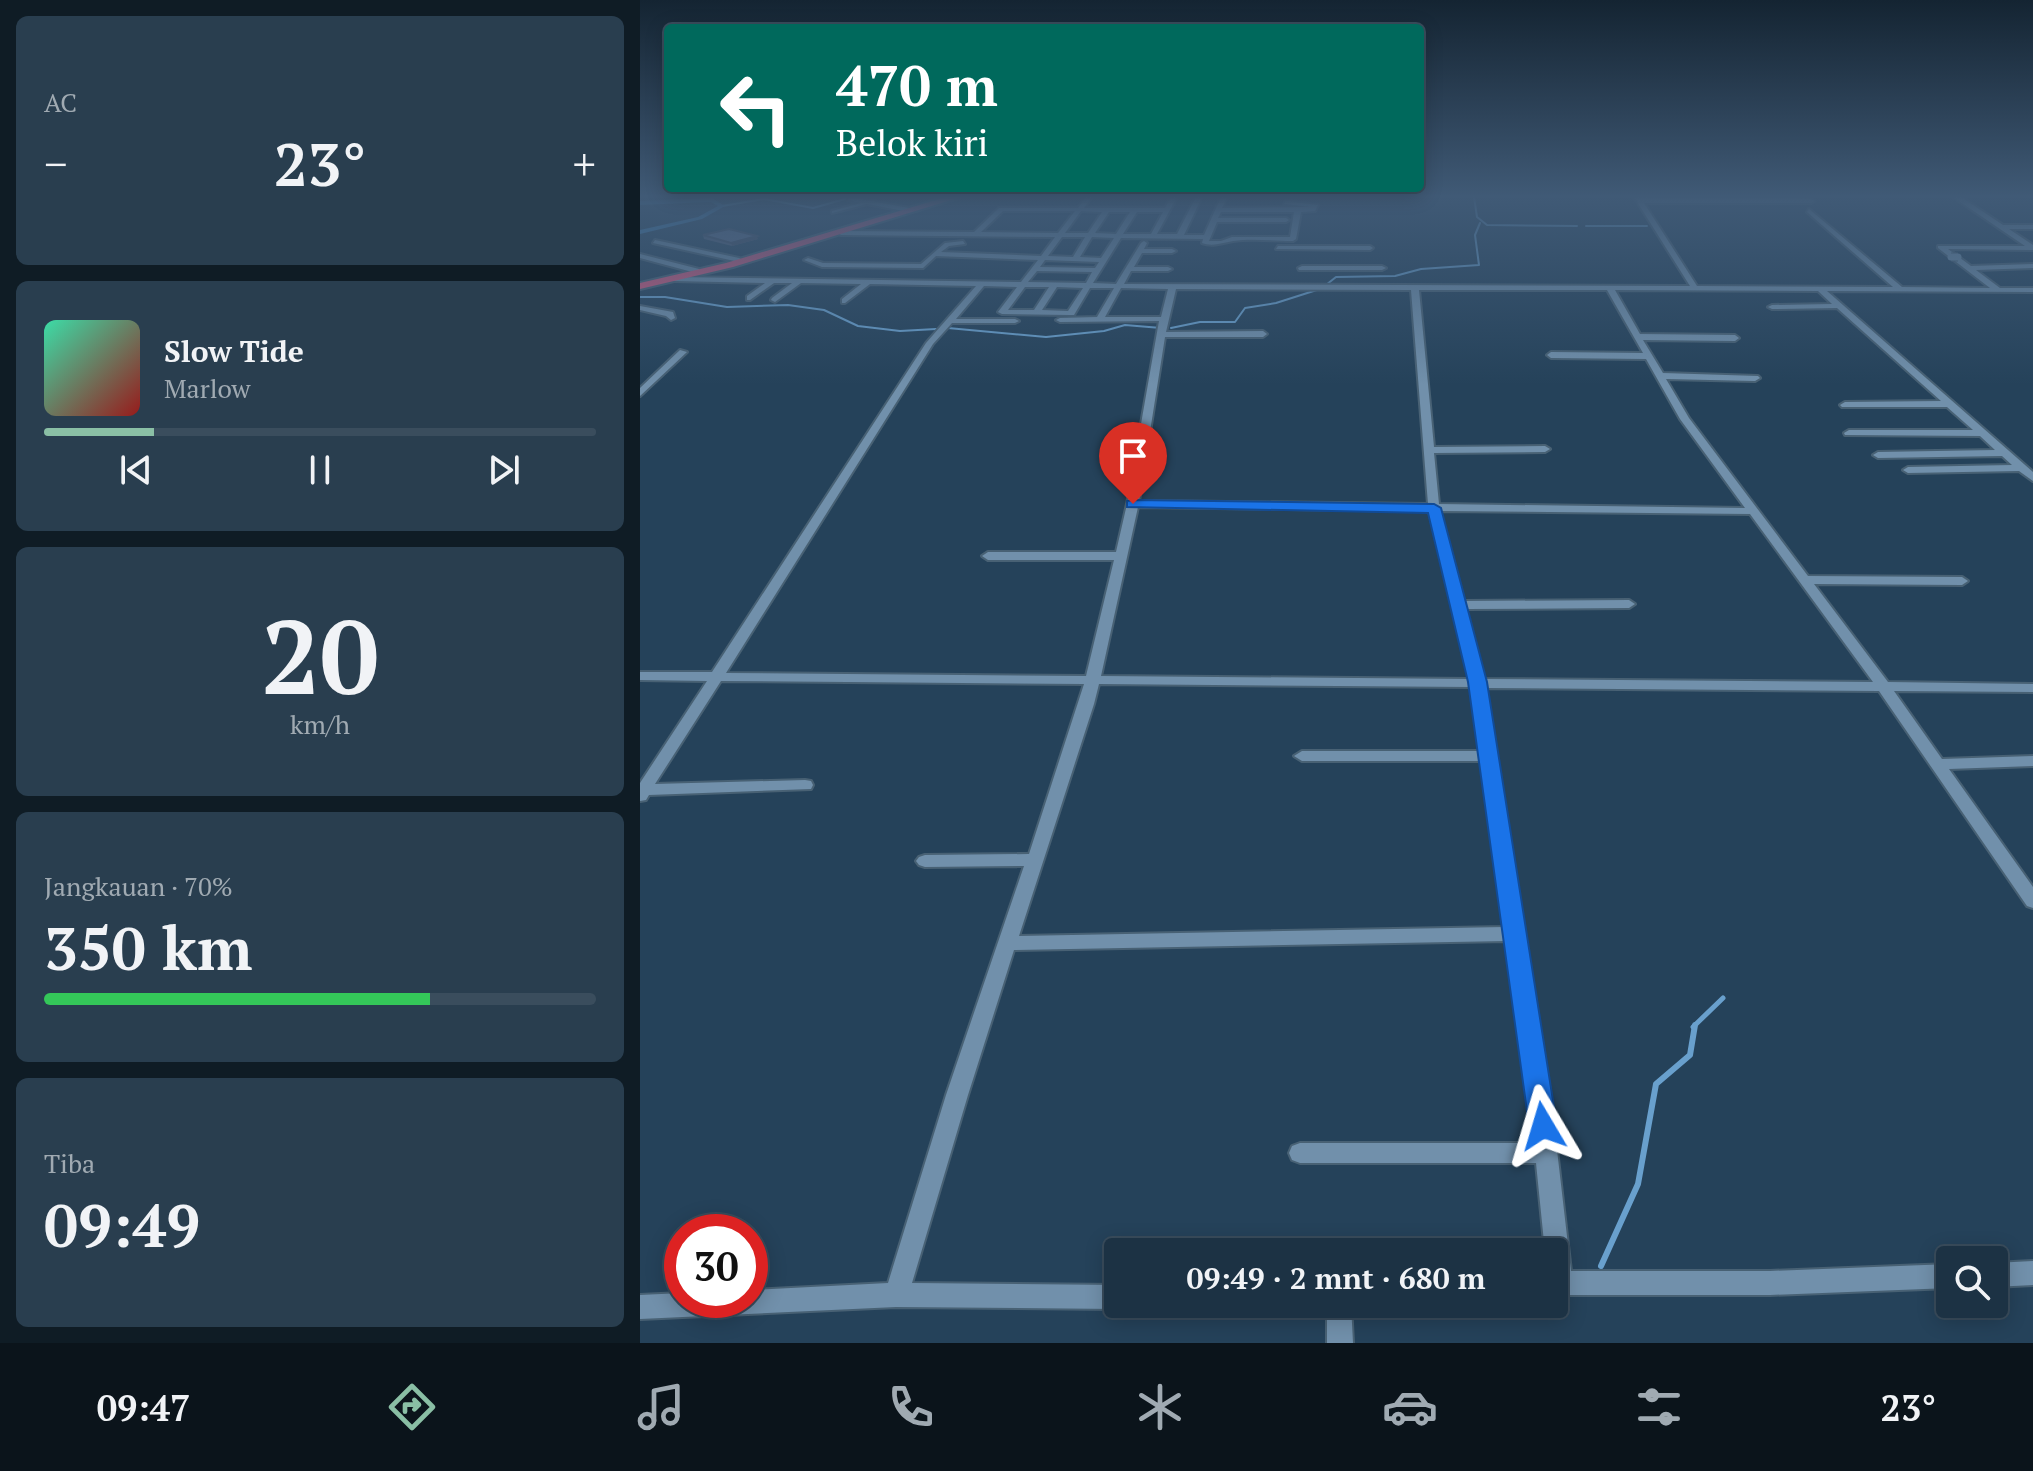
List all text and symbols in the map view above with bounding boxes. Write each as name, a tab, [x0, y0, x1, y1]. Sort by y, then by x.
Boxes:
text: 470 m	[836, 48, 998, 122]
icon: left	[704, 56, 808, 160]
text: AC	[44, 85, 77, 119]
text: Belok kiri	[836, 119, 988, 166]
text: 23°	[274, 124, 366, 203]
text: −	[44, 134, 67, 193]
text: +	[573, 134, 596, 193]
text: Slow Tide	[164, 331, 304, 371]
text: Marlow	[164, 371, 250, 405]
pin	[1099, 422, 1167, 504]
icon: arrive	[1111, 434, 1155, 478]
icon: previous	[114, 448, 158, 492]
icon: pause	[298, 448, 342, 492]
icon: next	[482, 448, 526, 492]
text: 20	[261, 586, 379, 724]
text: km/h	[290, 707, 350, 741]
text: Jangkauan · 70%	[44, 869, 233, 903]
text: 350 km	[44, 908, 252, 987]
position arrow	[1501, 1084, 1585, 1168]
text: Tiba	[44, 1146, 95, 1180]
text: 09:49	[44, 1185, 200, 1264]
speed limit sign: 30	[664, 1214, 768, 1318]
map controls	[1936, 1246, 2008, 1318]
button: search	[1936, 1246, 2008, 1318]
text: 09:49 · 2 mnt · 680 m	[1187, 1258, 1485, 1298]
icon: directions	[384, 1379, 440, 1435]
icon: music	[633, 1379, 689, 1435]
icon: phone	[883, 1379, 939, 1435]
icon: climate	[1132, 1379, 1188, 1435]
icon: car	[1382, 1379, 1438, 1435]
icon: filters	[1631, 1379, 1687, 1435]
text: 09:47	[97, 1384, 190, 1431]
text: 23°	[1881, 1384, 1936, 1431]

